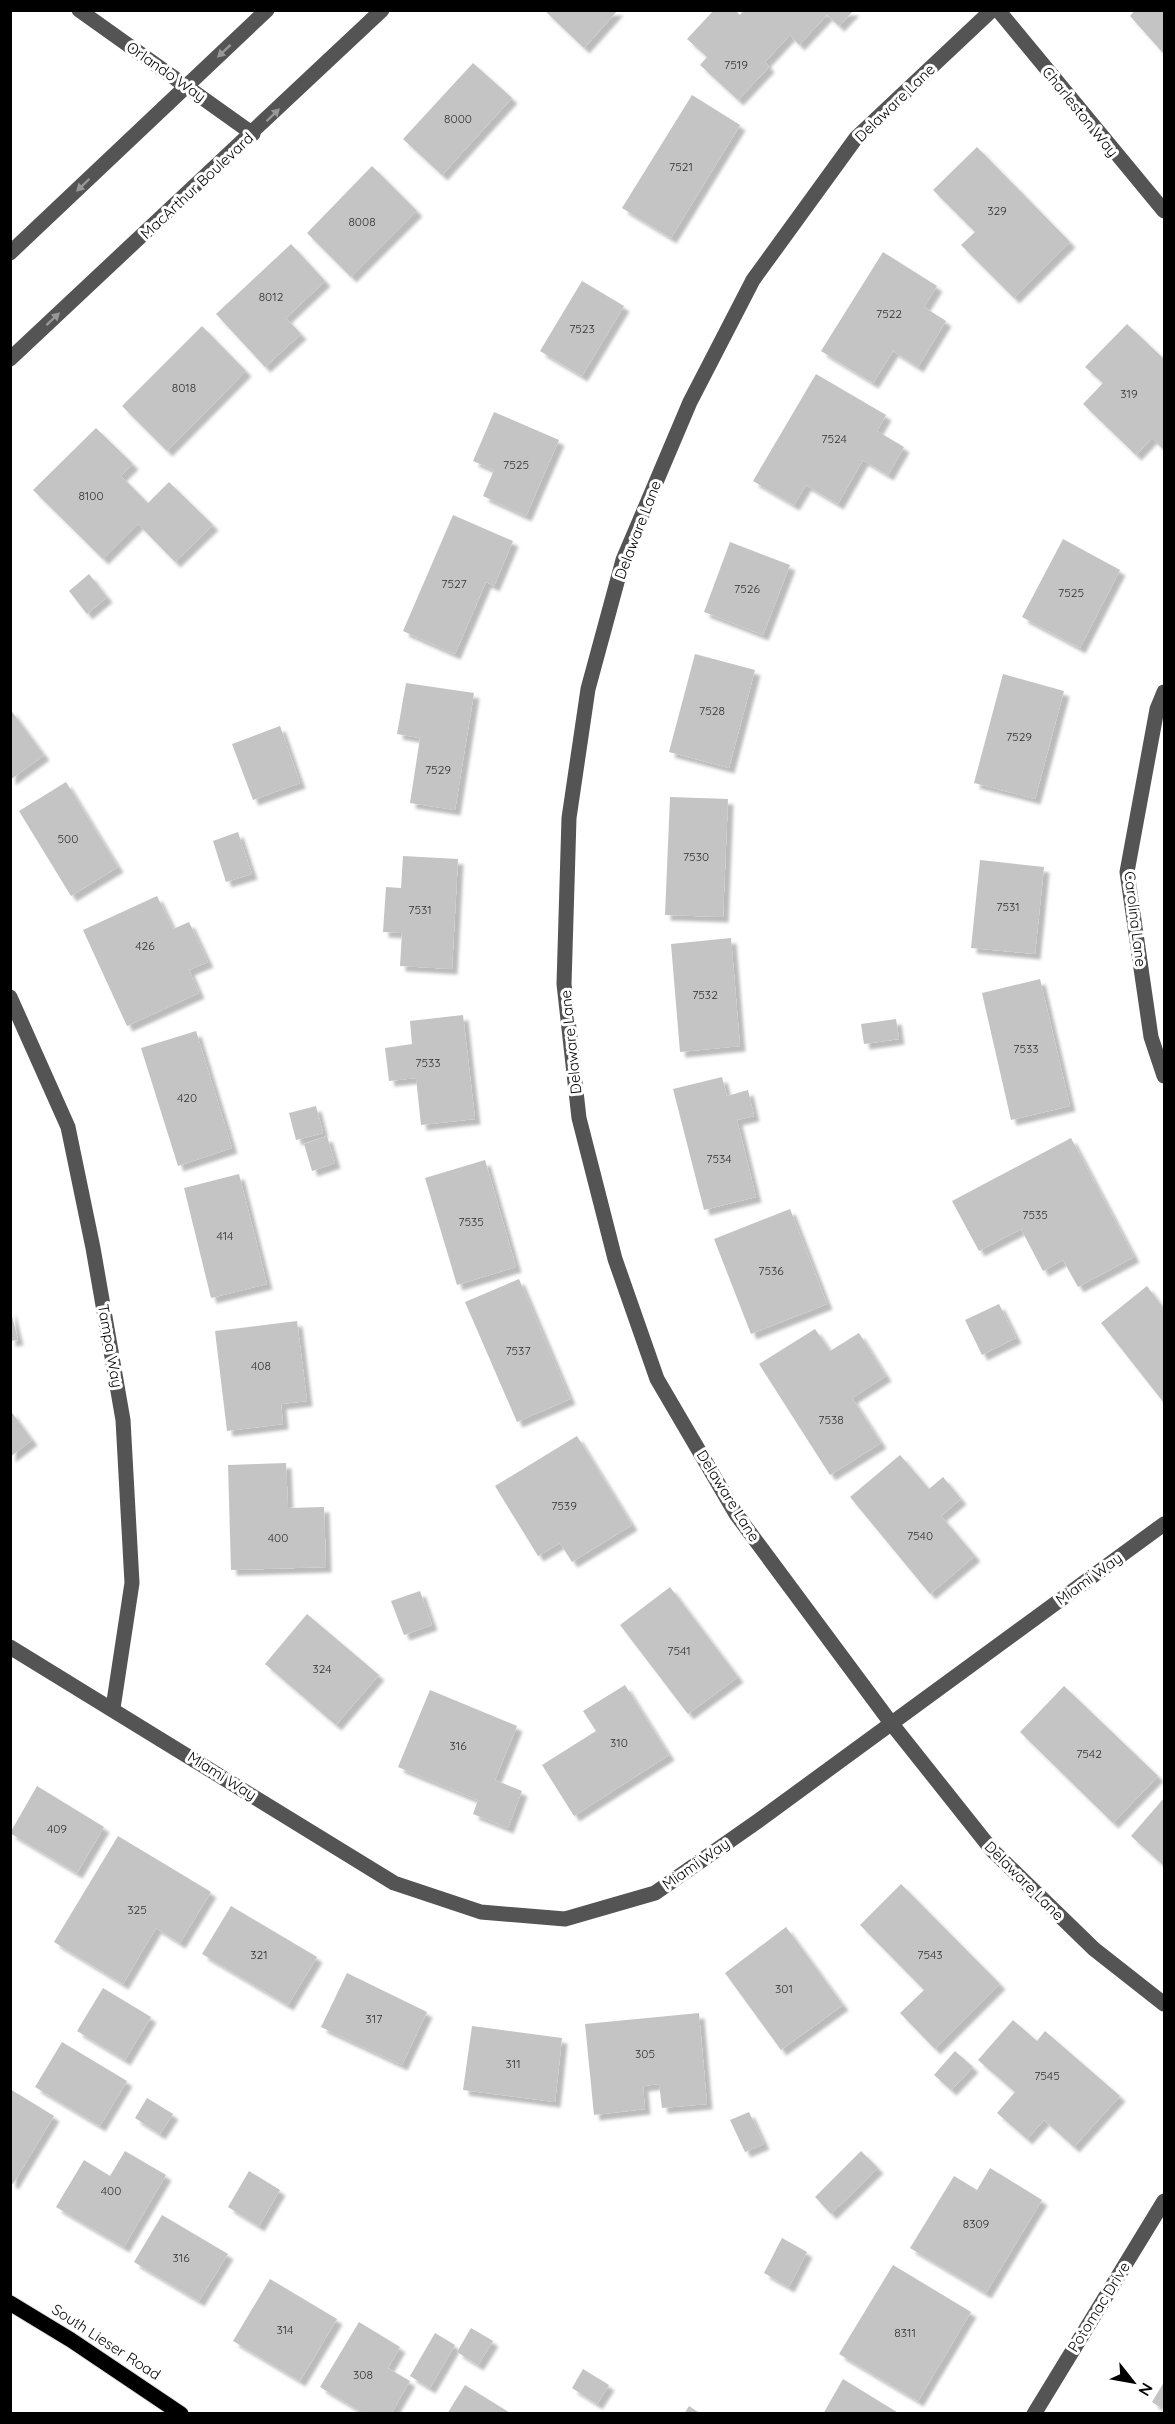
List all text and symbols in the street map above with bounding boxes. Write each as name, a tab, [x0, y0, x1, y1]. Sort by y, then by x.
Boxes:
street label: Orlando Way	[123, 37, 210, 106]
one-way arrow	[218, 43, 232, 57]
house number: 7519	[724, 57, 748, 72]
street label: Delaware Lane	[850, 60, 939, 146]
street label: Charleston Way	[1038, 63, 1123, 161]
one-way arrow	[265, 109, 280, 122]
house number: 8000	[444, 111, 472, 126]
street label: MacArthur Boulevard	[136, 128, 257, 243]
house number: 7521	[669, 159, 693, 174]
one-way arrow	[75, 178, 90, 192]
house number: 329	[987, 203, 1007, 218]
house number: 8008	[348, 214, 376, 229]
house number: 8012	[259, 289, 284, 304]
house number: 7522	[876, 306, 902, 321]
one-way arrow	[46, 312, 61, 326]
house number: 7523	[569, 321, 595, 336]
house number: 8018	[172, 380, 196, 395]
house number: 319	[1120, 386, 1138, 401]
house number: 7524	[821, 431, 847, 446]
house number: 7525	[503, 457, 529, 472]
street label: Delaware Lane	[610, 478, 665, 582]
house number: 8100	[78, 488, 104, 503]
house number: 7527	[441, 576, 467, 591]
house number: 7526	[734, 581, 760, 596]
house number: 7525	[1058, 585, 1084, 600]
house number: 7528	[699, 703, 725, 718]
house number: 7529	[1006, 729, 1032, 744]
house number: 7529	[425, 762, 451, 777]
house number: 500	[58, 831, 78, 846]
house number: 7530	[683, 849, 709, 864]
street label: Carolina Lane	[1120, 870, 1151, 968]
house number: 7531	[996, 899, 1020, 914]
house number: 7531	[408, 902, 432, 917]
house number: 426	[135, 938, 155, 953]
house number: 7532	[692, 987, 718, 1002]
street label: Delaware Lane	[556, 989, 585, 1095]
house number: 7533	[1013, 1041, 1039, 1056]
house number: 7533	[415, 1055, 441, 1070]
house number: 420	[177, 1090, 197, 1105]
house number: 7534	[706, 1151, 732, 1166]
house number: 7535	[1022, 1207, 1048, 1222]
house number: 7535	[458, 1214, 484, 1229]
house number: 414	[217, 1228, 233, 1243]
house number: 7536	[758, 1263, 784, 1278]
street label: Tampa Way	[94, 1303, 127, 1389]
house number: 7537	[505, 1343, 531, 1358]
house number: 408	[251, 1358, 271, 1373]
house number: 7538	[818, 1412, 844, 1427]
street label: Delaware Lane	[693, 1446, 764, 1545]
house number: 7539	[551, 1498, 577, 1513]
house number: 7540	[907, 1528, 933, 1543]
house number: 400	[268, 1530, 288, 1545]
street label: Miami Way	[1052, 1548, 1126, 1609]
house number: 7541	[667, 1643, 691, 1658]
house number: 324	[312, 1661, 332, 1676]
house number: 310	[610, 1735, 628, 1750]
house number: 316	[449, 1738, 467, 1753]
house number: 7542	[1076, 1746, 1102, 1761]
street label: Miami Way	[184, 1747, 260, 1804]
house number: 409	[47, 1821, 67, 1836]
street label: Miami Way	[658, 1834, 733, 1894]
street label: Delaware Lane	[981, 1837, 1068, 1924]
house number: 325	[127, 1902, 147, 1917]
house number: 321	[250, 1947, 268, 1962]
house number: 7543	[917, 1947, 943, 1962]
house number: 301	[775, 1981, 793, 1996]
house number: 317	[366, 2011, 382, 2026]
house number: 305	[635, 2046, 655, 2061]
house number: 311	[505, 2056, 521, 2071]
house number: 7545	[1034, 2068, 1060, 2083]
house number: 400	[101, 2183, 121, 2198]
house number: 8309	[963, 2216, 990, 2231]
house number: 316	[172, 2250, 190, 2265]
street label: Potomac Drive	[1063, 2258, 1134, 2355]
street label: South Lieser Road	[48, 2299, 164, 2384]
house number: 314	[277, 2322, 293, 2337]
house number: 8311	[894, 2325, 916, 2340]
north arrow	[1103, 2352, 1163, 2412]
house number: 308	[353, 2367, 373, 2382]
text: N	[1134, 2380, 1157, 2400]

